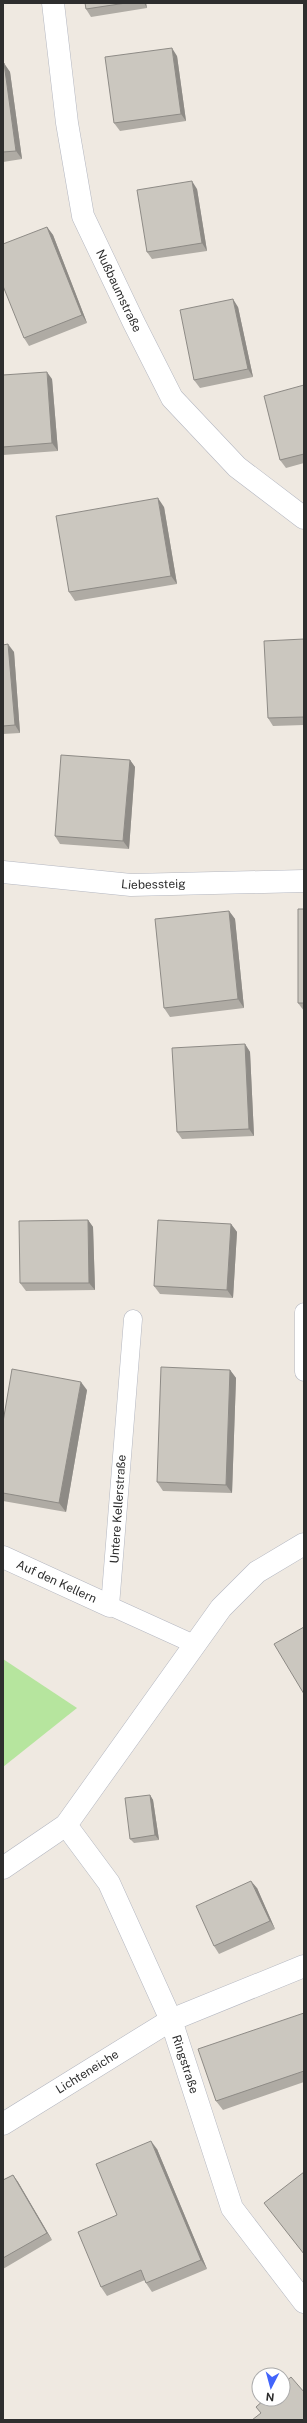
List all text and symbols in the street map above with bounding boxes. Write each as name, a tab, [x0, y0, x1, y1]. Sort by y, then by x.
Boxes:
street label: Nußbaumstraße	[93, 247, 145, 335]
street label: Liebessteig	[120, 877, 186, 892]
street label: Untere Kellerstraße	[107, 1454, 129, 1564]
street label: Auf den Kellern	[14, 1557, 99, 1606]
street label: Ringstraße	[169, 2033, 201, 2095]
street label: Lichteneiche	[53, 2047, 121, 2097]
north arrow	[251, 2367, 291, 2407]
text: N	[265, 2391, 275, 2403]

